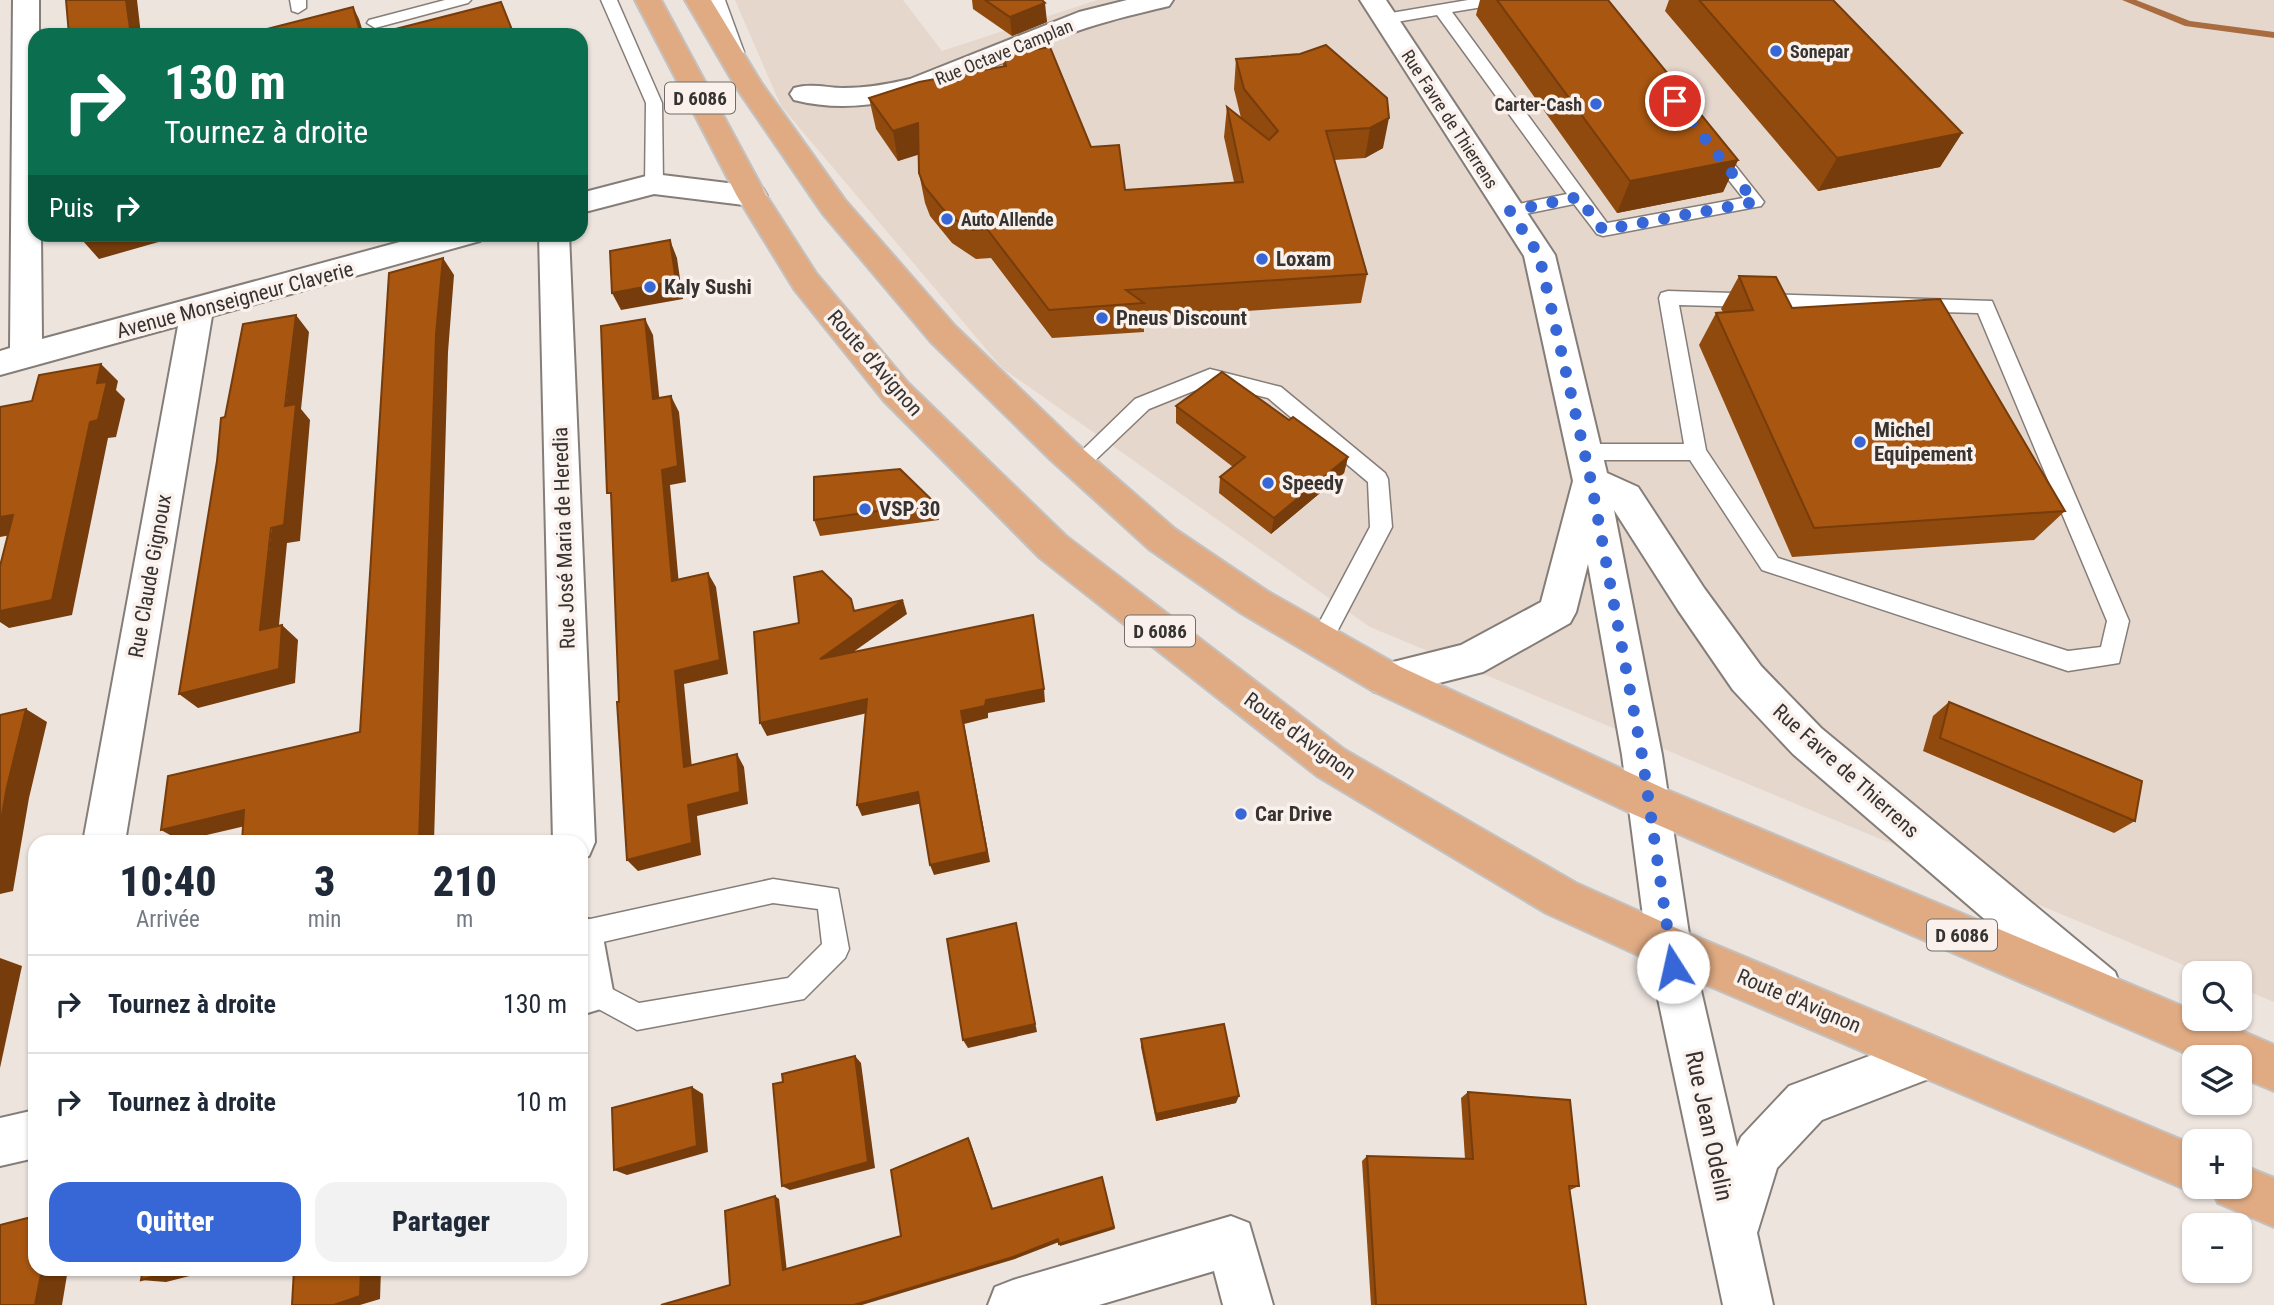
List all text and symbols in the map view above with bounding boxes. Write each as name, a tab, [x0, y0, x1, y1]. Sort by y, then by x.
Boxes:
street label: Rue Octave Camplan	[932, 15, 1076, 89]
place label: Sonepar	[1790, 41, 1850, 62]
marker: Sonepar	[1768, 43, 1784, 59]
street label: Rue Favre de Thierrens	[1397, 46, 1503, 192]
text: 130 m	[164, 54, 286, 111]
icon: right	[49, 56, 140, 147]
pin	[1645, 71, 1705, 131]
road number: D 6086	[665, 82, 735, 114]
icon: arrive	[1656, 82, 1694, 120]
place label: Carter-Cash	[1495, 94, 1582, 115]
marker: Carter-Cash	[1588, 96, 1604, 112]
text: Tournez à droite	[164, 113, 368, 151]
icon: right	[108, 189, 146, 227]
text: Puis	[49, 193, 94, 223]
place label: Auto Allende	[961, 209, 1054, 230]
marker: Auto Allende	[939, 211, 955, 227]
place label: Loxam	[1276, 247, 1331, 271]
marker: Loxam	[1254, 251, 1270, 267]
street label: Avenue Monseigneur Claverie	[114, 257, 356, 343]
place label: Kaly Sushi	[664, 275, 752, 299]
marker: Kaly Sushi	[642, 279, 658, 295]
street label: Route d'Avignon	[823, 305, 927, 421]
place label: Pneus Discount	[1116, 306, 1247, 330]
marker: Pneus Discount	[1094, 310, 1110, 326]
place label: Michel Equipement	[1874, 418, 1973, 466]
street label: Rue José Maria de Heredia	[548, 427, 580, 649]
marker: Michel Equipement	[1852, 434, 1868, 450]
place label: Speedy	[1282, 471, 1344, 495]
marker: Speedy	[1260, 475, 1276, 491]
street label: Rue Claude Gignoux	[124, 492, 176, 660]
place label: VSP 30	[879, 497, 940, 521]
marker: VSP 30	[857, 501, 873, 517]
road number: D 6086	[1125, 616, 1195, 646]
street label: Route d'Avignon	[1239, 687, 1361, 785]
street label: Rue Favre de Thierrens	[1768, 699, 1924, 843]
place label: Car Drive	[1255, 802, 1332, 826]
marker: Car Drive	[1233, 806, 1249, 822]
text: 10:40	[119, 857, 216, 906]
text: 3	[314, 857, 335, 906]
text: 210	[433, 857, 497, 906]
text: Arrivée	[136, 906, 200, 933]
text: min	[308, 906, 341, 933]
text: m	[456, 906, 473, 933]
road number: D 6086	[1927, 920, 1997, 951]
position arrow	[1636, 930, 1710, 1004]
map controls	[2182, 961, 2252, 1283]
button: search	[2182, 961, 2252, 1031]
street label: Route d'Avignon	[1733, 964, 1865, 1038]
icon: right	[49, 985, 87, 1023]
text: Tournez à droite	[108, 989, 276, 1019]
text: 130 m	[503, 989, 567, 1019]
button: layers	[2182, 1045, 2252, 1115]
street label: Rue Jean Odelin	[1679, 1048, 1739, 1204]
icon: right	[49, 1083, 87, 1121]
text: Tournez à droite	[108, 1087, 276, 1117]
text: 10 m	[516, 1087, 567, 1117]
button: +	[2182, 1129, 2252, 1199]
button: Quitter	[49, 1182, 301, 1262]
button: Partager	[315, 1182, 567, 1262]
button: −	[2182, 1213, 2252, 1283]

